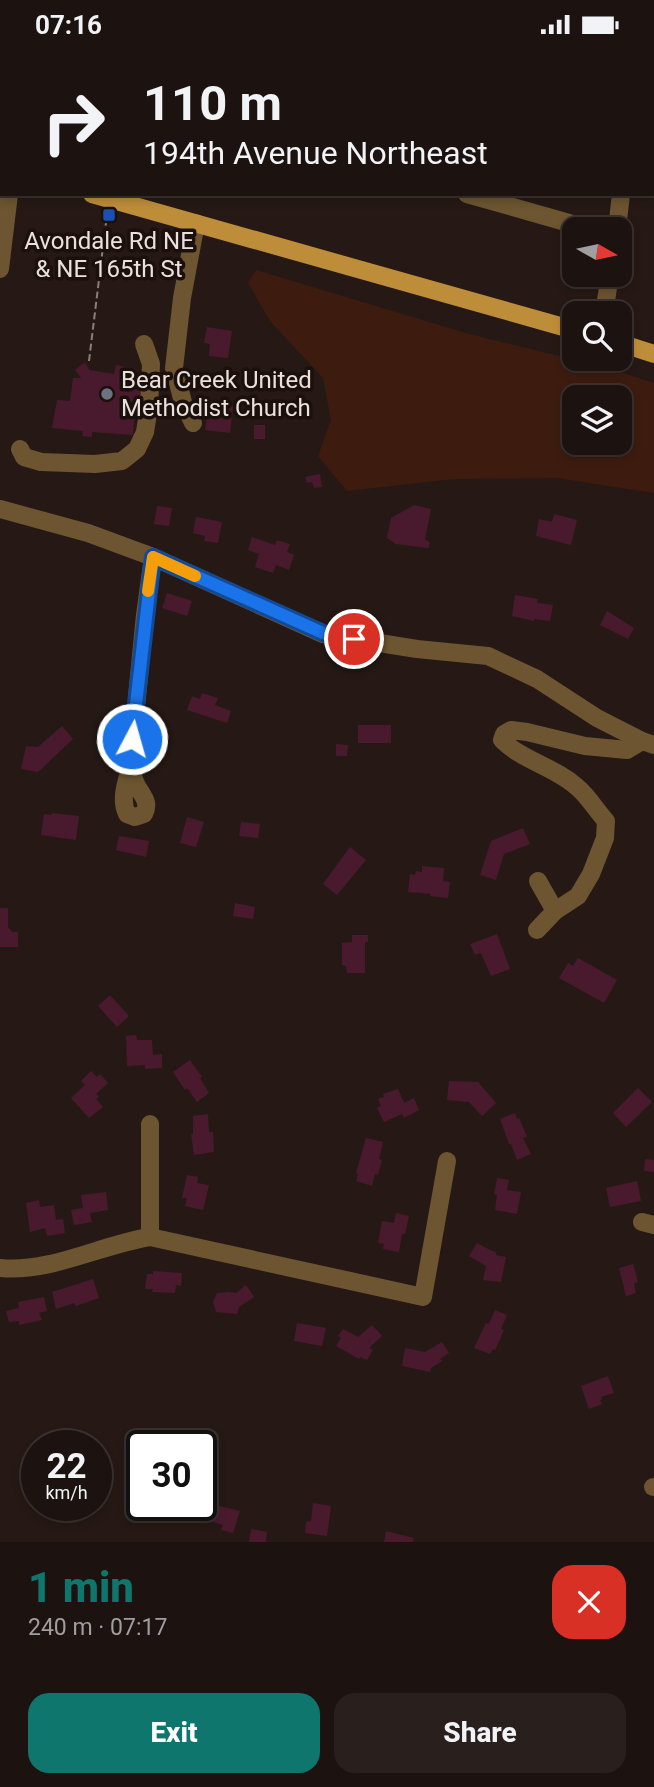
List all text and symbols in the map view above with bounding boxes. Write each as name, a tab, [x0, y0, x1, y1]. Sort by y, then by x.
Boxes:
text: 07:16	[35, 10, 102, 40]
text: 110 m	[143, 75, 282, 132]
icon: right	[28, 77, 119, 168]
text: 194th Avenue Northeast	[143, 134, 488, 172]
marker: Avondale Rd NE & NE 165th St	[101, 207, 117, 223]
north arrow	[562, 217, 632, 287]
map controls	[562, 217, 632, 455]
place label: Avondale Rd NE & NE 165th St	[24, 227, 194, 283]
button: search	[562, 301, 632, 371]
place label: Bear Creek United Methodist Church	[121, 366, 312, 422]
button: layers	[562, 385, 632, 455]
marker: Bear Creek United Methodist Church	[99, 386, 115, 402]
pin	[324, 609, 384, 669]
icon: arrive	[335, 620, 373, 658]
position arrow	[95, 702, 169, 776]
speed limit sign: 30	[126, 1430, 217, 1521]
text: 22	[46, 1446, 87, 1487]
text: km/h	[45, 1482, 88, 1503]
text: 1 min	[28, 1563, 134, 1612]
button: close	[552, 1565, 626, 1639]
text: 240 m · 07:17	[28, 1614, 167, 1641]
button: Exit	[28, 1693, 320, 1773]
button: Share	[334, 1693, 626, 1773]

